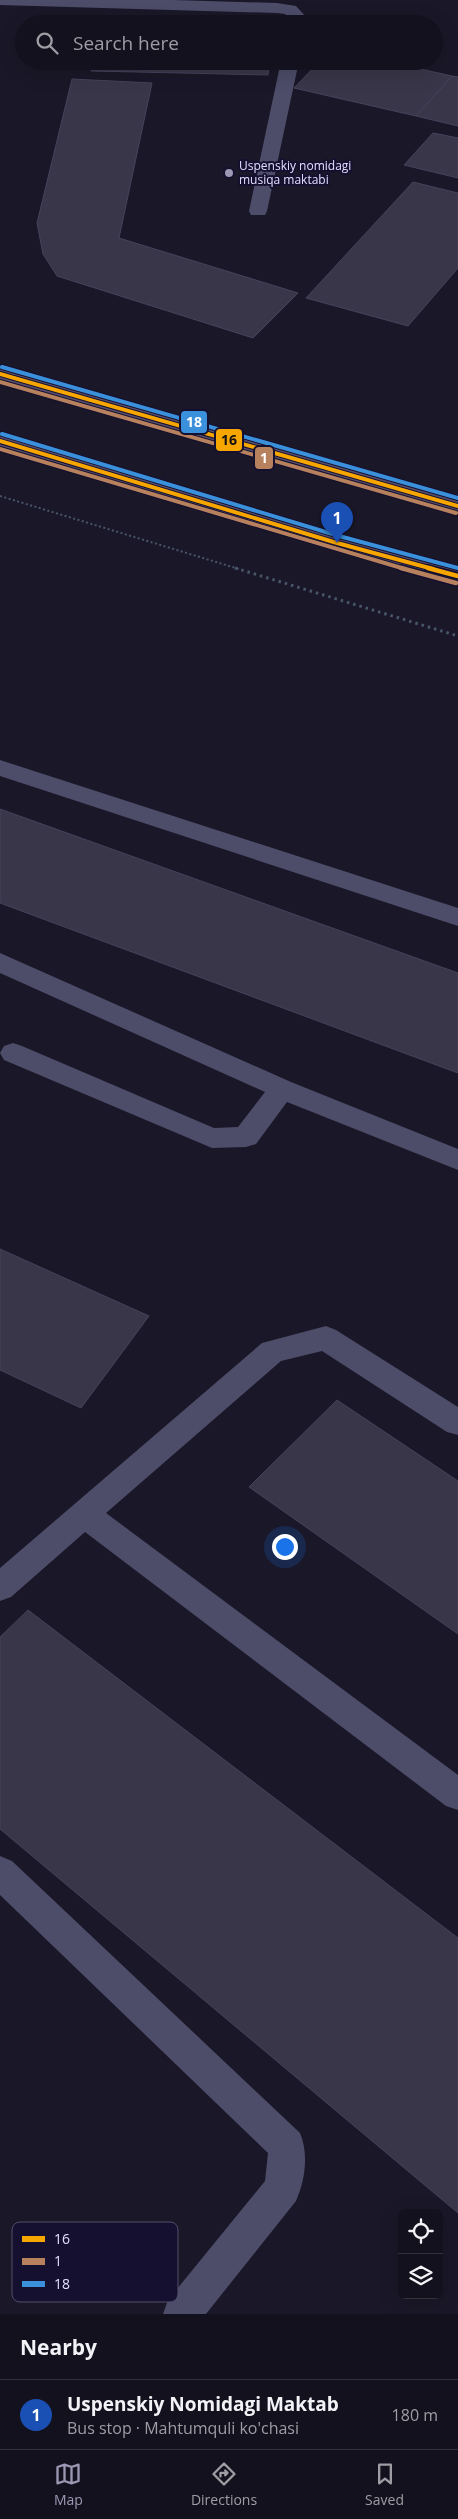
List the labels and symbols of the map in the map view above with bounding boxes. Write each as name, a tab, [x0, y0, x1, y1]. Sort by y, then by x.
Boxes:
place label: Uspenskiy nomidagi musiqa maktabi	[239, 157, 351, 188]
marker: Uspenskiy nomidagi musiqa maktabi	[223, 167, 235, 179]
line badge: 18	[180, 410, 208, 434]
text: 18	[186, 412, 202, 431]
line badge: 16	[215, 428, 243, 452]
text: 16	[221, 430, 237, 449]
line badge: 1	[254, 446, 274, 470]
text: 1	[260, 448, 268, 467]
pin: 1	[321, 502, 353, 543]
your location	[272, 1534, 298, 1560]
legend	[12, 2222, 178, 2302]
text: 16	[54, 2229, 70, 2248]
text: 1	[54, 2251, 62, 2270]
text: 18	[54, 2274, 70, 2293]

